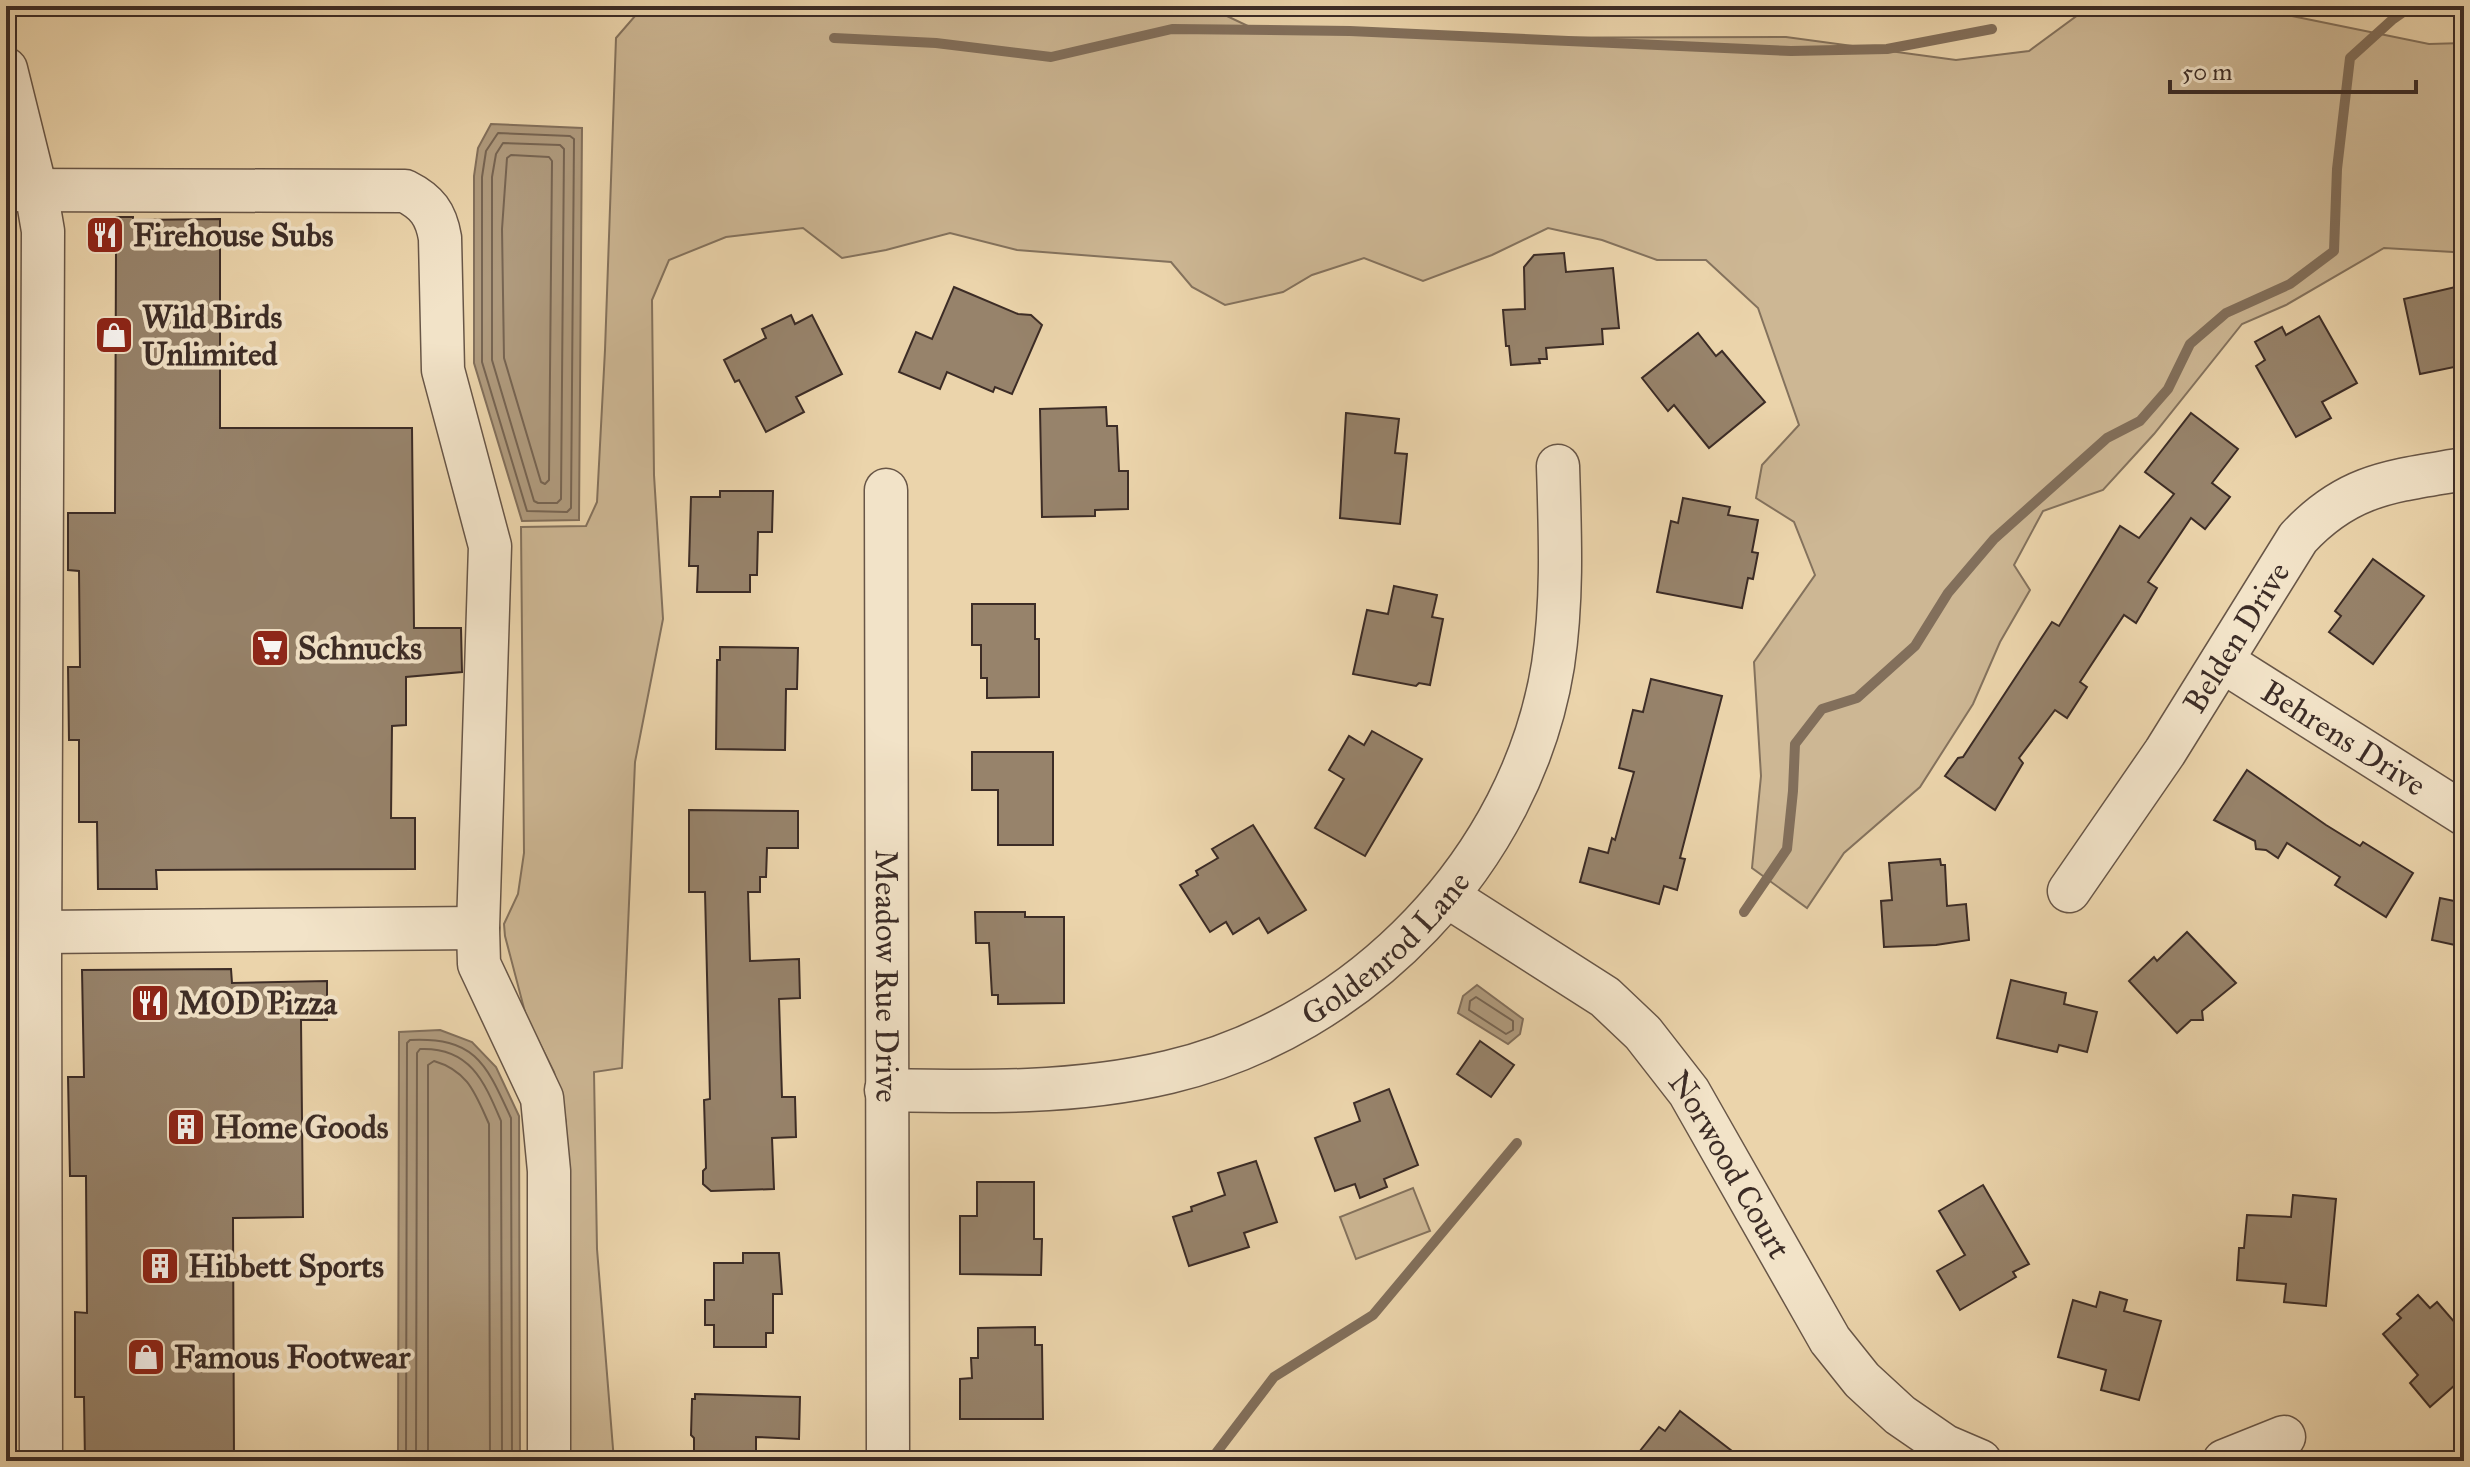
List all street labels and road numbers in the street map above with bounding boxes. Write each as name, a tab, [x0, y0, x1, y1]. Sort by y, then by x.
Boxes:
street label: Belden Drive	[2175, 555, 2298, 720]
street label: Behrens Drive	[2254, 671, 2433, 804]
street label: Meadow Rue Drive	[867, 849, 907, 1103]
street label: Goldenrod Lane	[1294, 863, 1478, 1034]
street label: Norwood Court	[1660, 1063, 1799, 1265]

